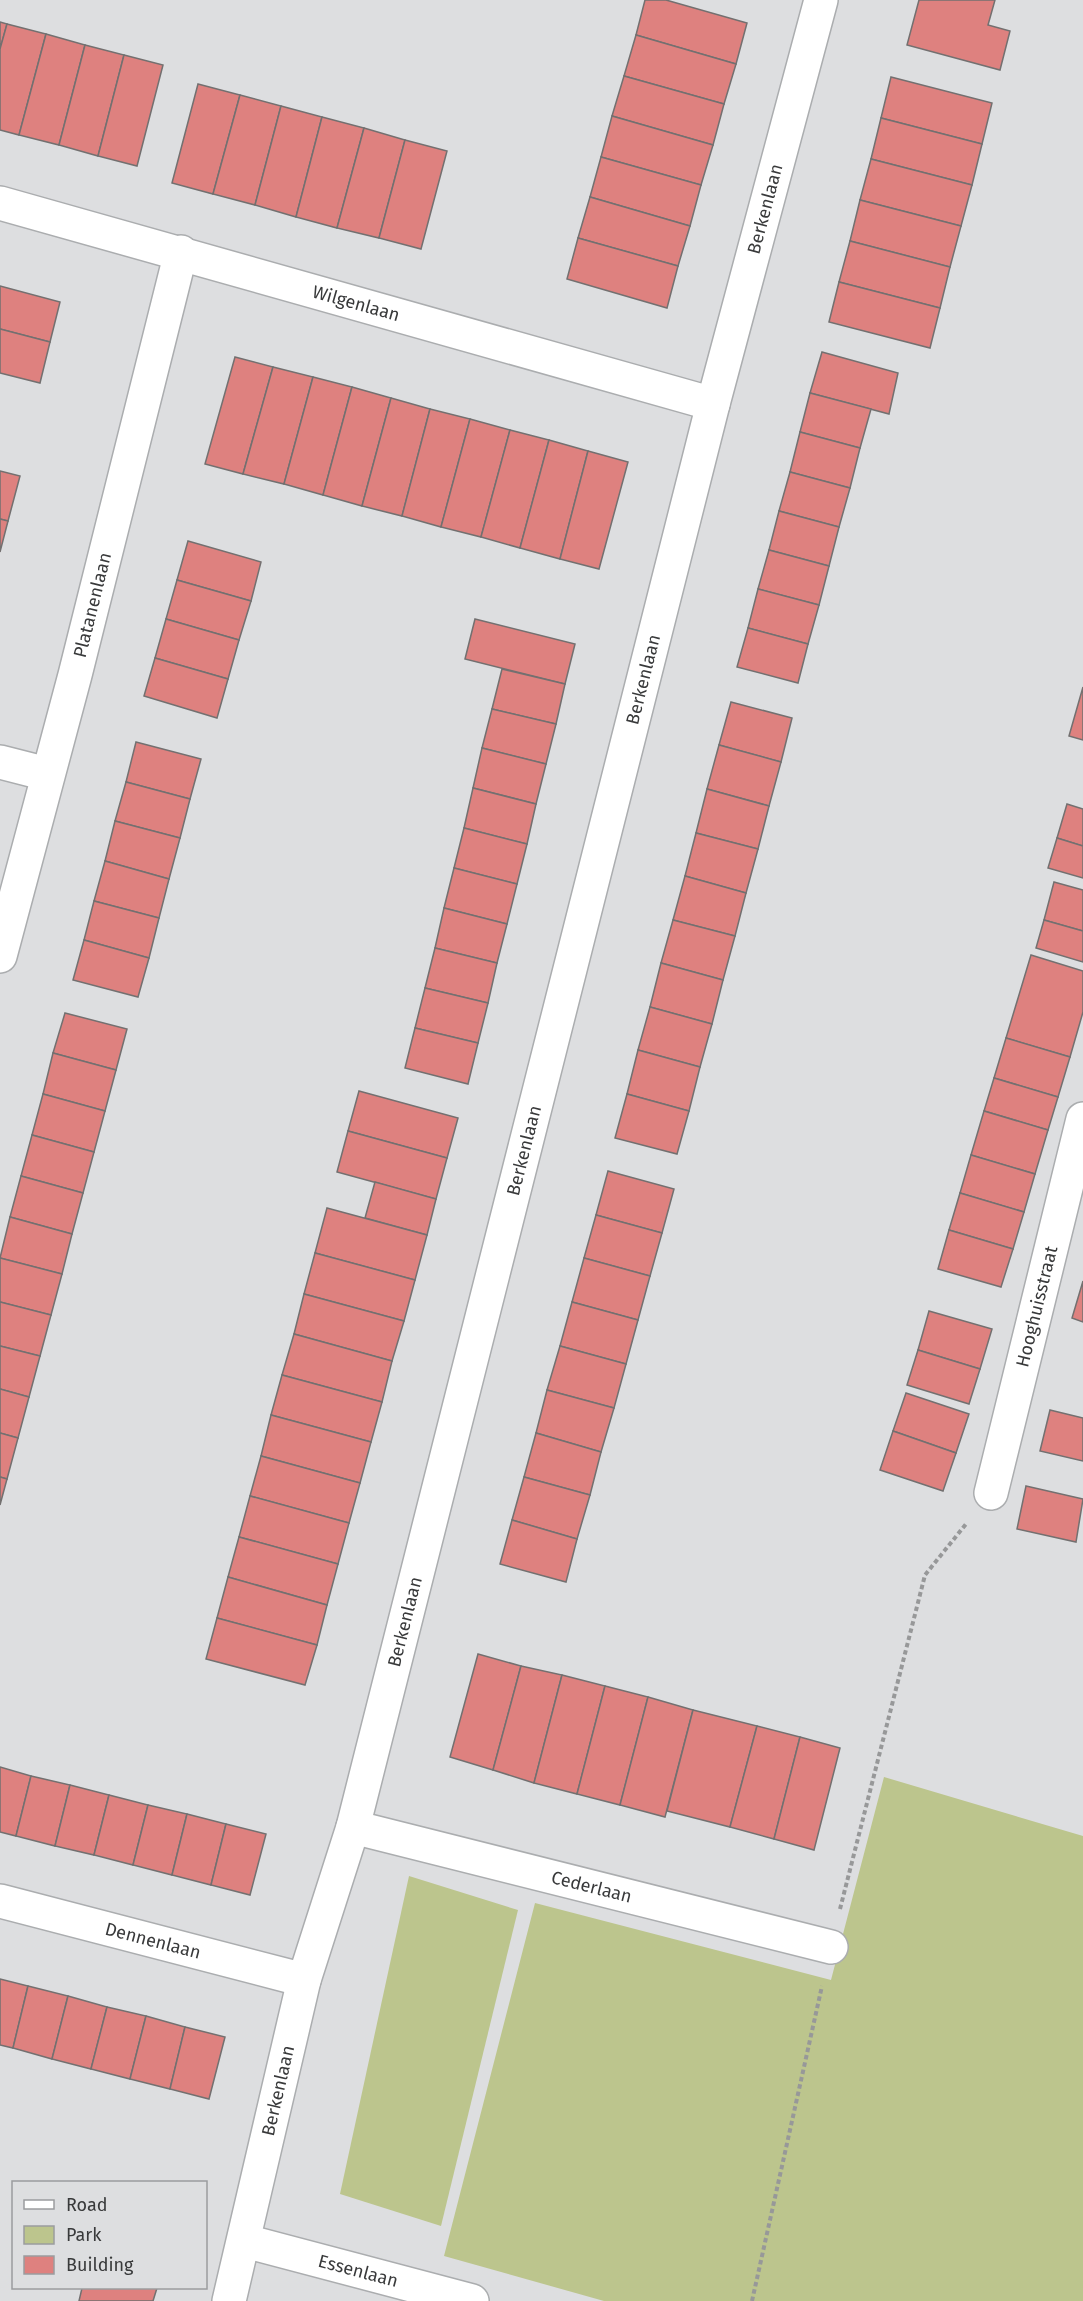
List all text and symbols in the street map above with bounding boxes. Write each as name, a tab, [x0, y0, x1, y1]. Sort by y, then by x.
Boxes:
street label: Berkenlaan	[743, 162, 788, 256]
street label: Wilgenlaan	[310, 281, 402, 326]
street label: Platanenlaan	[69, 550, 116, 660]
street label: Berkenlaan	[621, 632, 665, 727]
street label: Berkenlaan	[502, 1103, 546, 1198]
street label: Hooghuisstraat	[1011, 1243, 1063, 1370]
street label: Berkenlaan	[383, 1574, 427, 1669]
street label: Cederlaan	[549, 1866, 634, 1908]
street label: Dennenlaan	[103, 1918, 203, 1964]
street label: Berkenlaan	[257, 2043, 299, 2138]
legend	[12, 2181, 207, 2289]
text: Road	[66, 2194, 108, 2216]
text: Park	[66, 2224, 102, 2246]
street label: Essenlaan	[316, 2250, 400, 2292]
text: Building	[66, 2254, 134, 2276]

